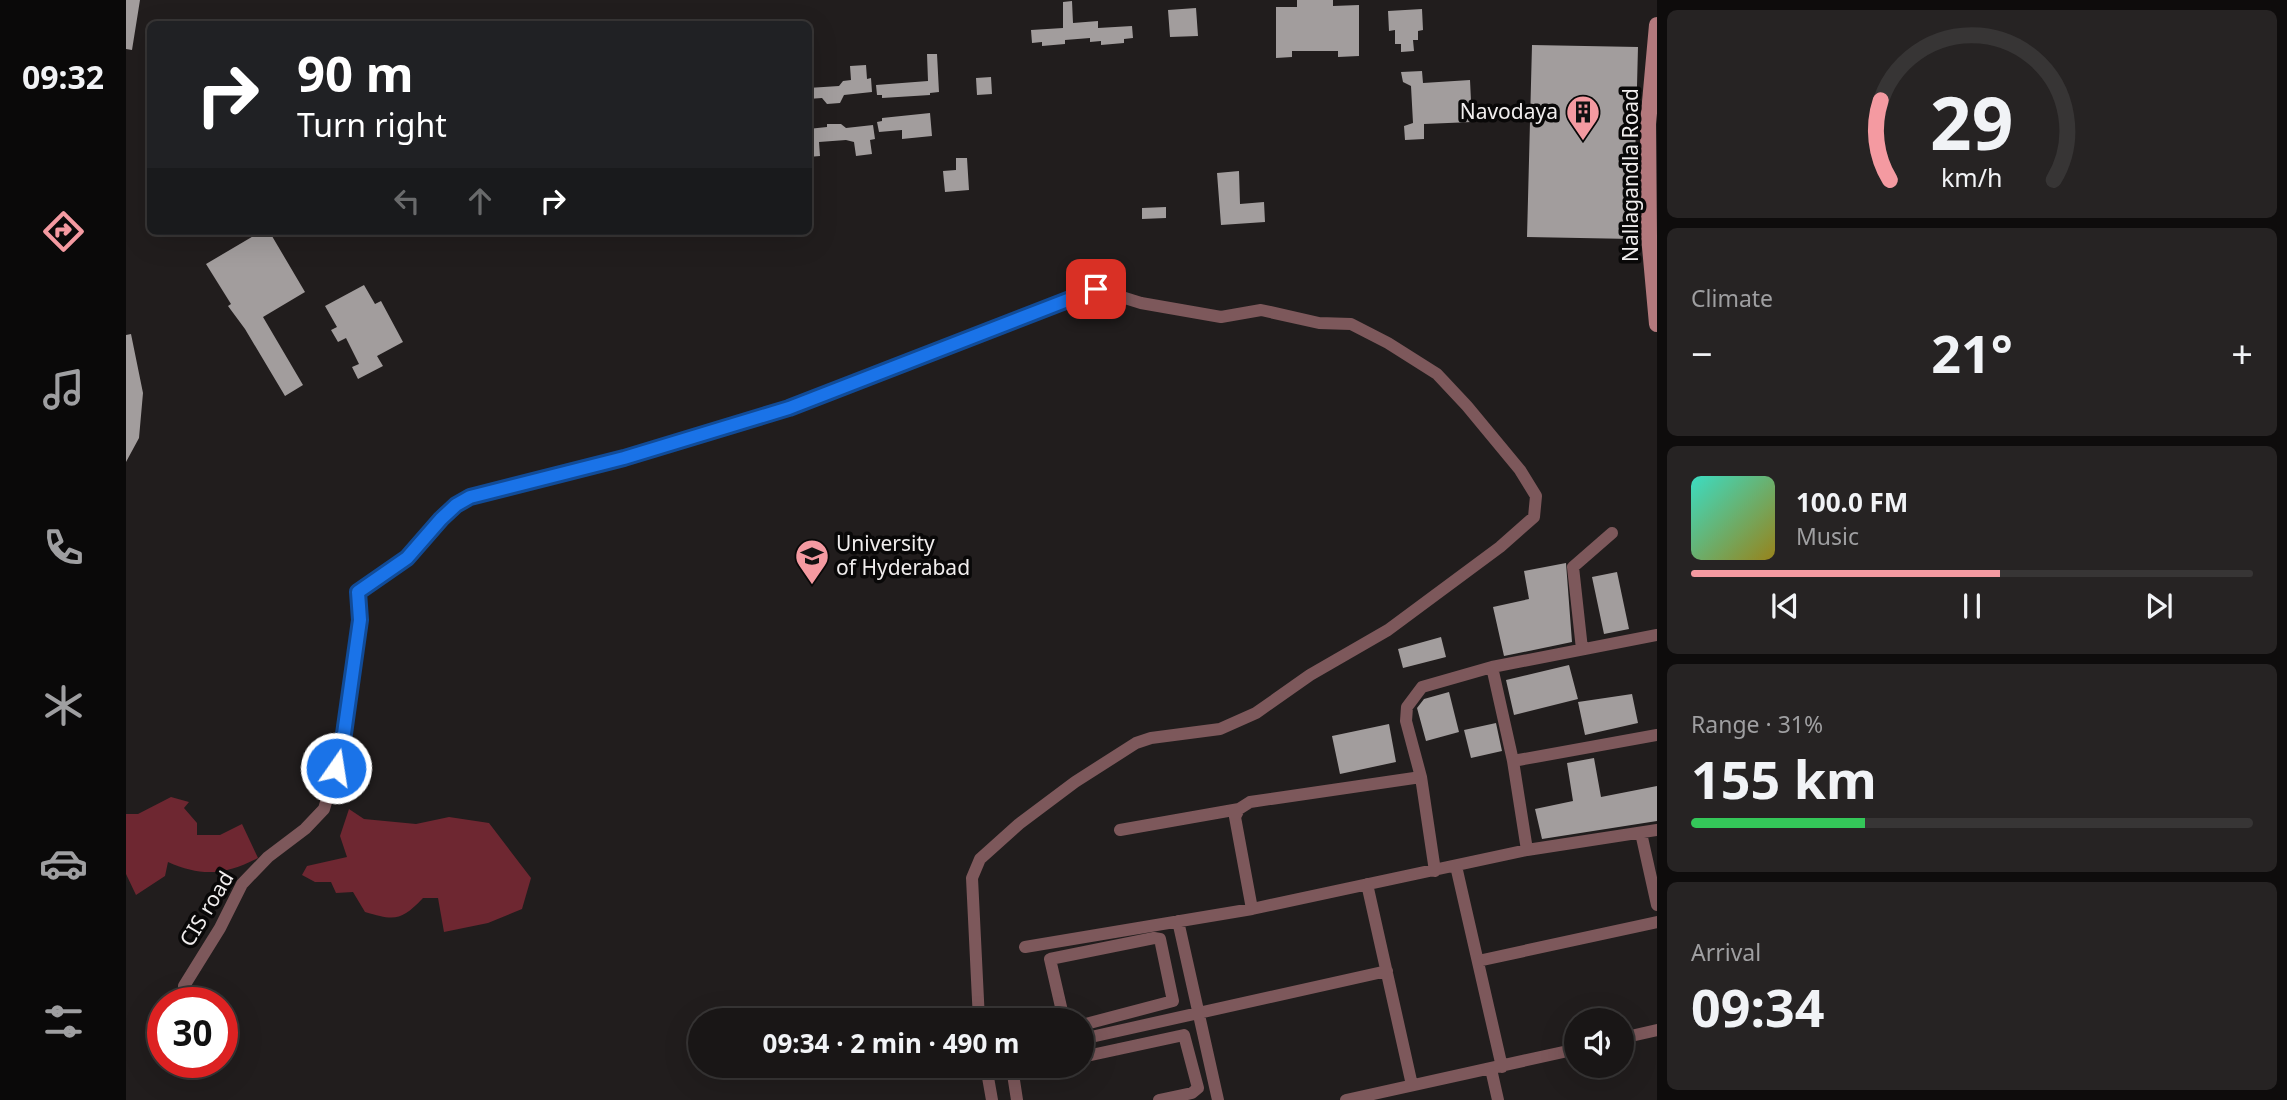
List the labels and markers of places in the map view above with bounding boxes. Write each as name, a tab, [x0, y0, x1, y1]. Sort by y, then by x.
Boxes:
building icon: Navodaya	[1564, 93, 1602, 142]
place label: Navodaya	[1460, 97, 1558, 125]
pin	[1066, 259, 1126, 319]
place label: University of Hyderabad	[836, 529, 970, 581]
school or university icon: University of Hyderabad	[793, 537, 831, 586]

